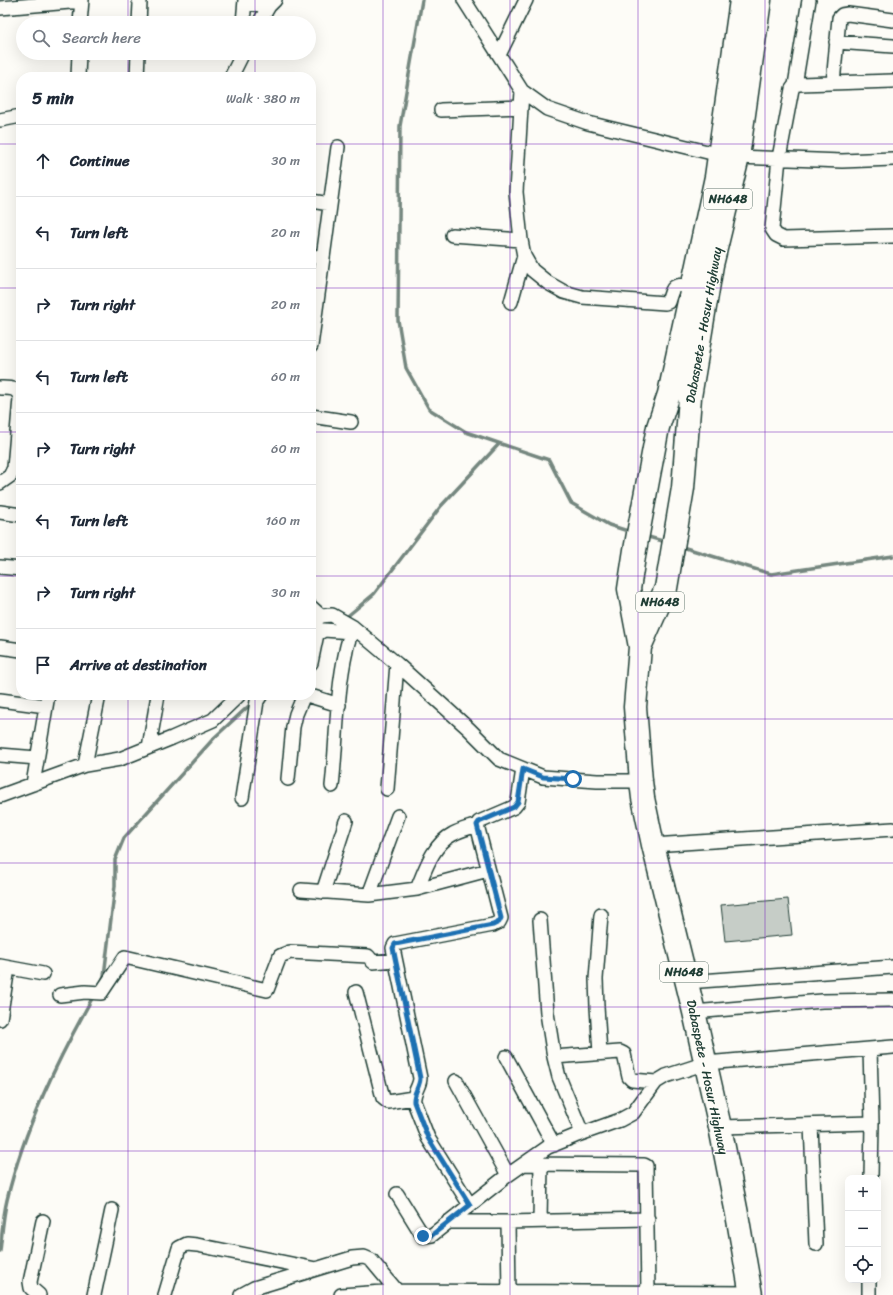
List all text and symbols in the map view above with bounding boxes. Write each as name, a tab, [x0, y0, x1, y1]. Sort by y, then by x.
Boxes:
search box	[16, 16, 316, 60]
text: Search here	[62, 25, 141, 51]
icon: search	[30, 27, 52, 49]
text: 5 min	[32, 83, 74, 113]
text: Walk · 380 m	[226, 87, 300, 110]
text: Continue	[70, 148, 130, 174]
text: 30 m	[271, 149, 300, 172]
icon: ahead	[32, 150, 54, 172]
road number: NH648	[704, 189, 752, 209]
text: Turn left	[70, 220, 128, 246]
text: 20 m	[271, 221, 300, 244]
icon: left	[32, 222, 54, 244]
street label: Dabaspete - Hosur Highway	[678, 245, 729, 405]
text: Turn right	[70, 292, 135, 318]
text: 20 m	[271, 293, 300, 316]
icon: right	[32, 294, 54, 316]
text: Turn left	[70, 364, 128, 390]
text: 60 m	[271, 365, 300, 388]
icon: left	[32, 366, 54, 388]
text: Turn right	[70, 436, 135, 462]
text: 60 m	[271, 437, 300, 460]
icon: right	[32, 438, 54, 460]
text: Turn left	[70, 508, 128, 534]
text: 160 m	[265, 509, 300, 532]
icon: left	[32, 510, 54, 532]
text: Turn right	[70, 580, 135, 606]
text: 30 m	[271, 581, 300, 604]
icon: right	[32, 582, 54, 604]
road number: NH648	[636, 592, 684, 612]
text: Arrive at destination	[70, 652, 207, 678]
icon: arrive	[32, 654, 54, 676]
route start	[564, 770, 582, 788]
road number: NH648	[660, 962, 708, 982]
street label: Dabaspete - Hosur Highway	[680, 997, 735, 1157]
map controls	[845, 1175, 881, 1283]
button: +	[845, 1175, 881, 1211]
button: −	[845, 1211, 881, 1247]
route end	[414, 1227, 432, 1245]
button: locate	[845, 1247, 881, 1283]

